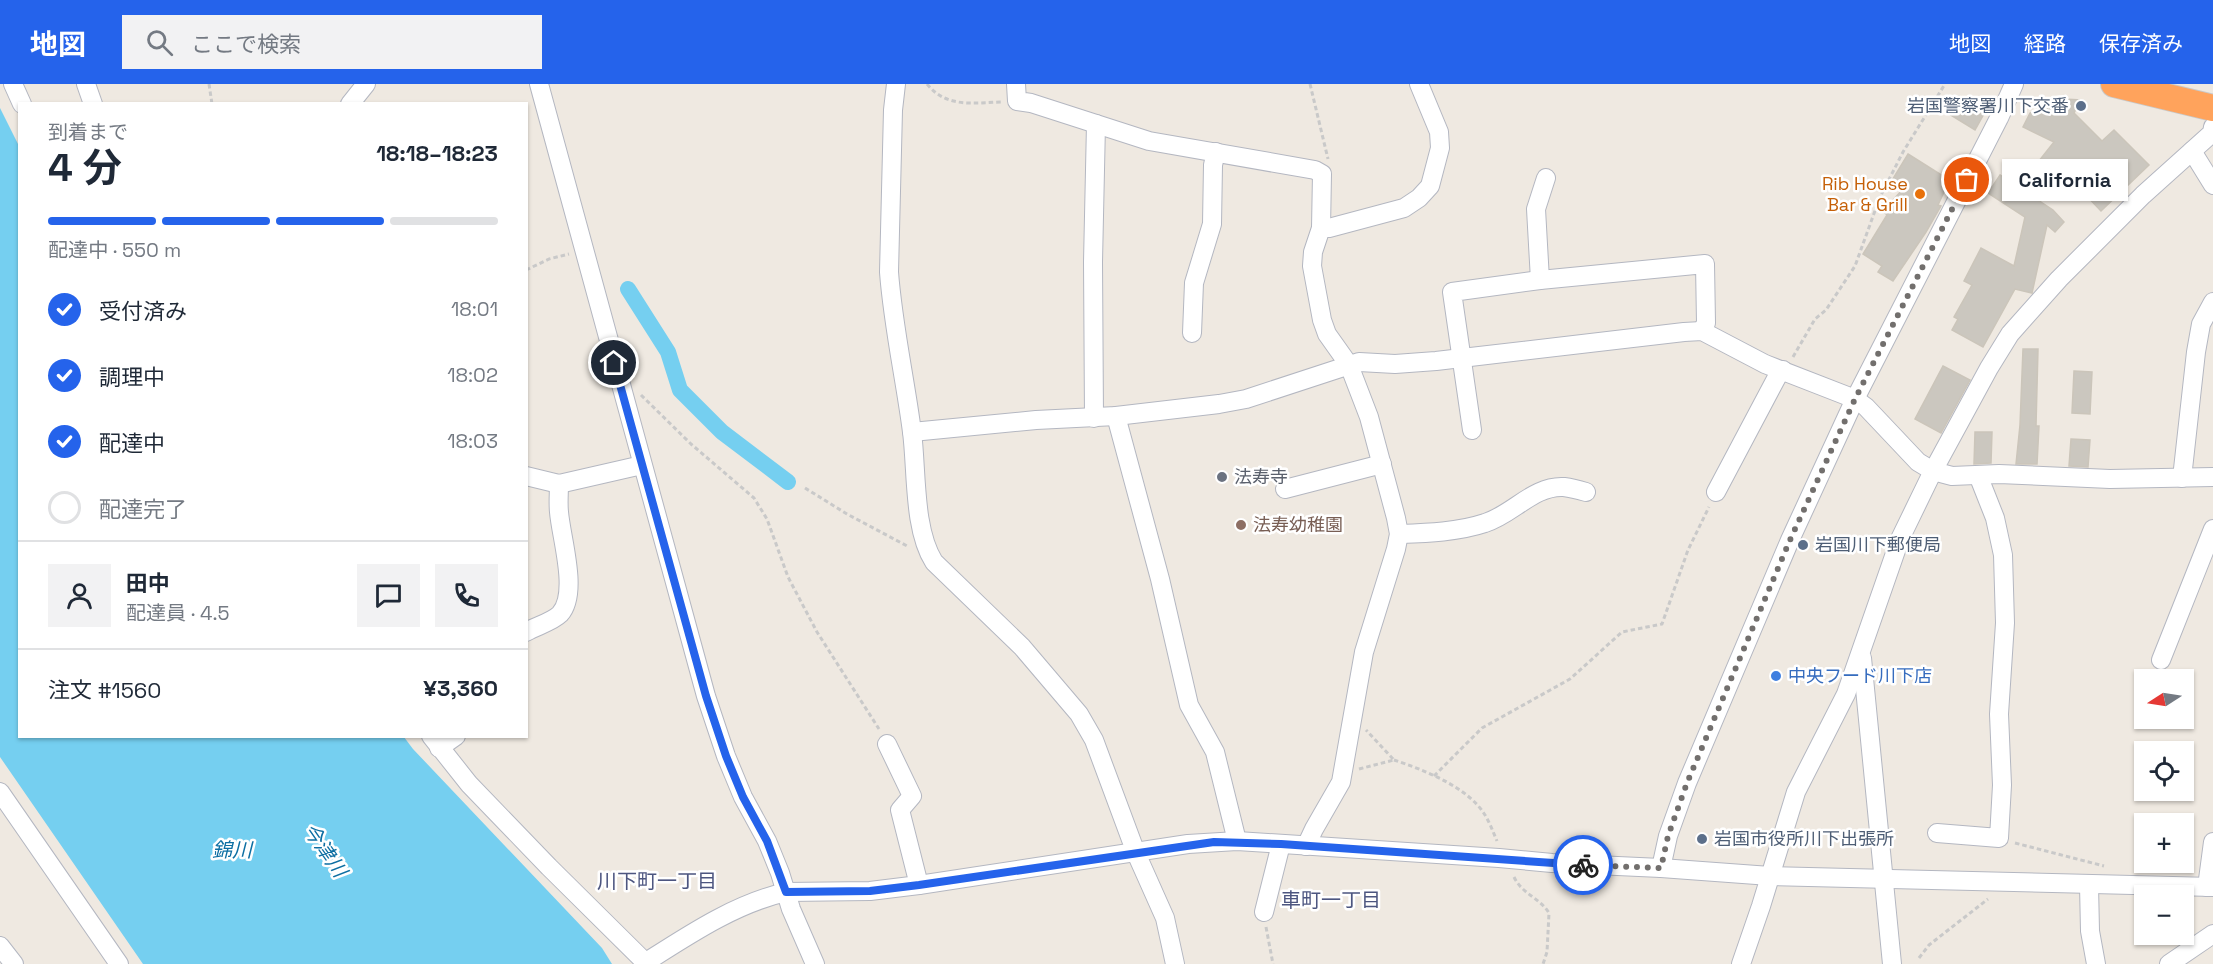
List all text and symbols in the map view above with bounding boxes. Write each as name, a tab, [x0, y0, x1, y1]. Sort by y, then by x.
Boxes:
search box	[122, 15, 542, 69]
text: 地図	[30, 26, 86, 62]
icon: search	[143, 26, 176, 59]
text: ここで検索	[191, 30, 301, 58]
text: 地図	[1949, 30, 1991, 57]
text: 経路	[2024, 30, 2066, 57]
text: 保存済み	[2099, 30, 2183, 57]
place label: 岩国警察署川下交番	[1907, 94, 2069, 117]
marker: 岩国警察署川下交番	[2074, 99, 2088, 113]
text: 到着まで	[48, 119, 128, 145]
text: 18:18–18:23	[376, 139, 498, 167]
text: 4 分	[48, 143, 122, 192]
pin	[1941, 154, 1992, 205]
callout: California	[2003, 159, 2129, 201]
icon: bag	[1950, 163, 1983, 196]
text: California	[2019, 167, 2111, 193]
place label: Rib House Bar & Grill	[1822, 172, 1908, 216]
marker: Rib House Bar & Grill	[1913, 187, 1927, 201]
text: 配達中 · 550 m	[48, 237, 181, 263]
icon: check	[48, 293, 81, 326]
text: 18:01	[451, 296, 498, 322]
text: 受付済み	[99, 297, 187, 325]
pin	[588, 337, 639, 388]
icon: home	[597, 346, 630, 379]
icon: check	[48, 359, 81, 392]
text: 18:02	[447, 362, 498, 388]
text: 調理中	[99, 363, 165, 391]
icon: check	[48, 425, 81, 458]
text: 18:03	[447, 428, 498, 454]
text: 配達中	[99, 429, 165, 457]
place label: 法寿寺	[1234, 465, 1288, 488]
marker: 法寿寺	[1215, 470, 1229, 484]
text: 配達完了	[99, 495, 187, 523]
place label: 法寿幼稚園	[1253, 513, 1343, 536]
marker: 法寿幼稚園	[1234, 518, 1248, 532]
place label: 岩国川下郵便局	[1815, 533, 1941, 556]
marker: 岩国川下郵便局	[1796, 538, 1810, 552]
button: person	[48, 564, 111, 627]
button: chat	[357, 564, 420, 627]
button: phone	[435, 564, 498, 627]
text: 田中	[126, 569, 170, 597]
text: 配達員 · 4.5	[126, 600, 230, 626]
place label: 中央フード川下店	[1788, 664, 1932, 687]
marker: 中央フード川下店	[1769, 669, 1783, 683]
north arrow	[2134, 669, 2194, 729]
map controls	[2134, 669, 2194, 945]
text: ¥3,360	[423, 674, 498, 702]
text: 注文 #1560	[48, 676, 161, 704]
button: locate	[2134, 741, 2194, 801]
button: +	[2134, 813, 2194, 873]
water label: 今津川	[297, 818, 354, 884]
place label: 岩国市役所川下出張所	[1714, 827, 1894, 850]
marker: 岩国市役所川下出張所	[1695, 832, 1709, 846]
courier	[1553, 835, 1613, 895]
water label: 錦川	[212, 837, 254, 863]
icon: bike	[1567, 849, 1600, 882]
district label: 川下町一丁目	[597, 868, 717, 894]
button: −	[2134, 885, 2194, 945]
district label: 車町一丁目	[1281, 887, 1381, 913]

